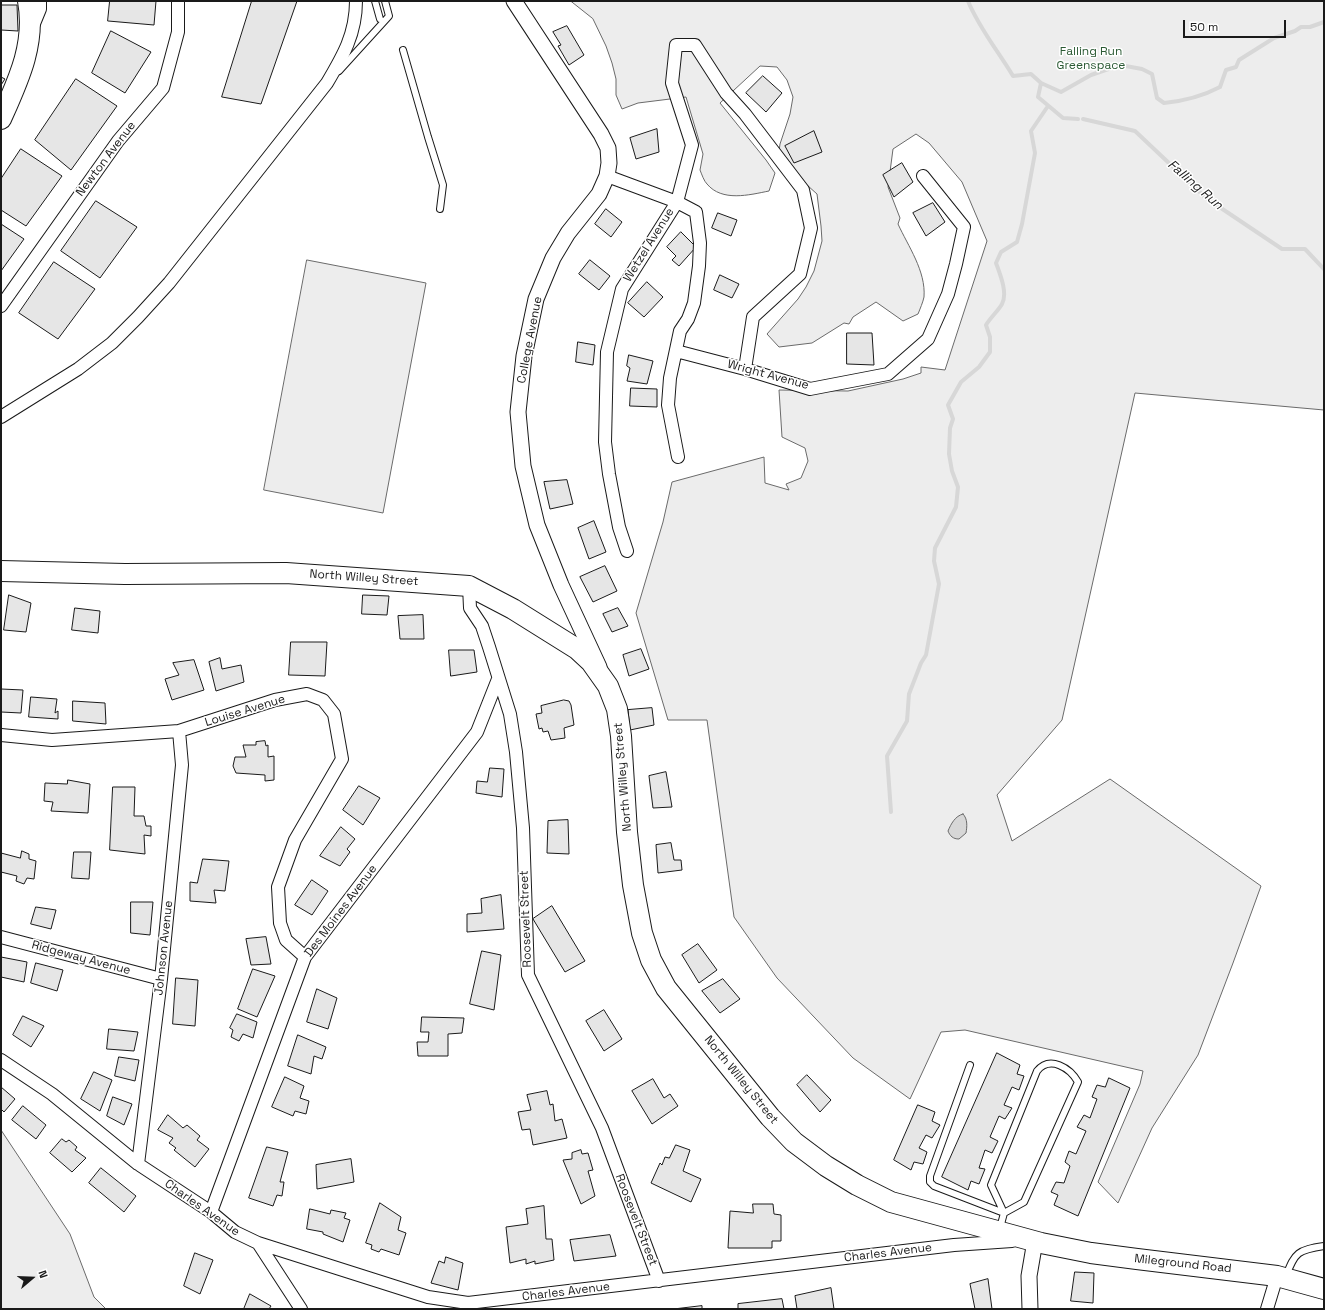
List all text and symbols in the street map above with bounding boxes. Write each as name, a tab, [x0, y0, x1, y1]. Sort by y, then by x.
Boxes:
scale bar	[1185, 12, 1288, 38]
text: 50 m	[1190, 19, 1218, 35]
park label: Falling Run Greenspace	[1057, 45, 1125, 73]
street label: Newton Avenue	[73, 119, 139, 199]
water label: Falling Run	[1164, 157, 1226, 213]
street label: Wetzel Avenue	[621, 205, 677, 285]
street label: College Avenue	[515, 295, 545, 385]
street label: Wright Avenue	[726, 357, 810, 393]
street label: North Willey Street	[309, 567, 419, 589]
street label: Louise Avenue	[203, 692, 287, 730]
street label: North Willey Street	[611, 722, 635, 832]
street label: Des Moines Avenue	[302, 862, 380, 960]
street label: Roosevelt Street	[517, 870, 535, 968]
street label: Johnson Avenue	[152, 900, 176, 996]
street label: Ridgeway Avenue	[30, 938, 132, 978]
street label: North Willey Street	[701, 1033, 781, 1127]
street label: Roosevelt Street	[612, 1172, 660, 1268]
street label: Charles Avenue	[162, 1177, 242, 1239]
street label: Charles Avenue	[843, 1240, 933, 1266]
street label: Mileground Road	[1134, 1252, 1232, 1276]
north arrow	[12, 1258, 52, 1298]
text: N	[36, 1268, 51, 1280]
street label: Charles Avenue	[521, 1279, 611, 1305]

